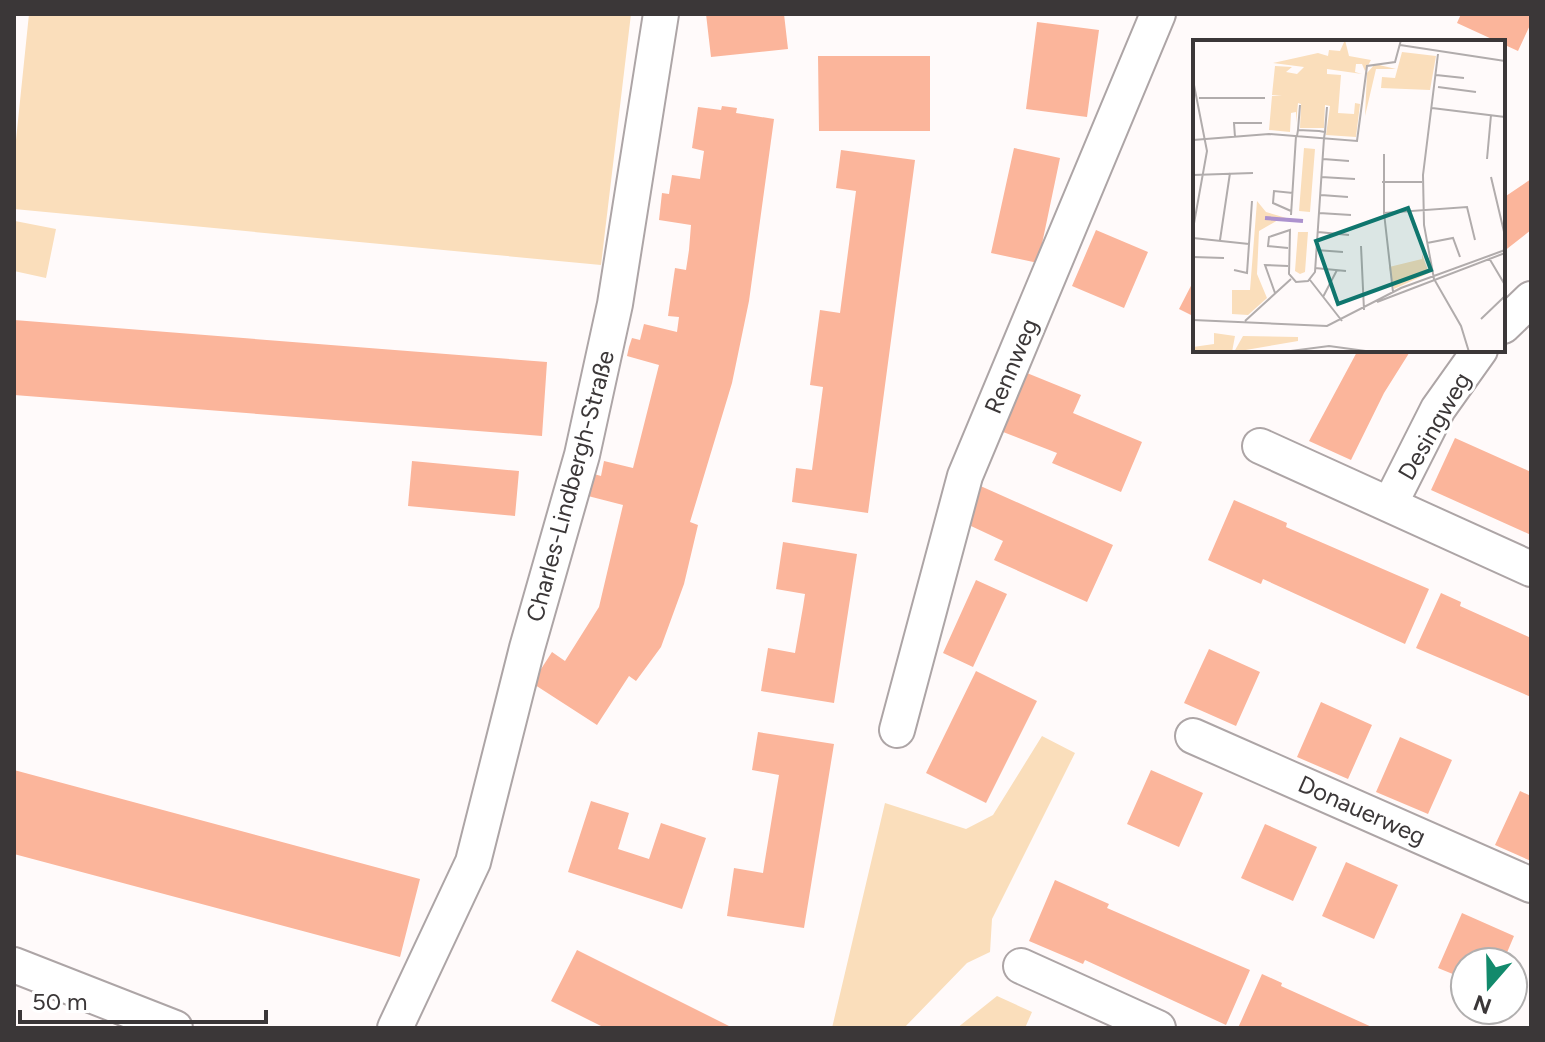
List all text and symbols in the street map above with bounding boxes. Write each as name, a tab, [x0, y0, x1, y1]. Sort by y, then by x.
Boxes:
inset map	[1193, 40, 1505, 352]
street label: Rennweg	[978, 314, 1044, 418]
street label: Charles-Lindbergh-Straße	[520, 347, 620, 625]
street label: Desingweg	[1392, 367, 1476, 485]
street label: Donauerweg	[1294, 769, 1430, 851]
north arrow	[1449, 946, 1529, 1026]
scale bar	[20, 974, 266, 1024]
text: 50 m	[32, 987, 88, 1016]
text: N	[1470, 989, 1495, 1020]

